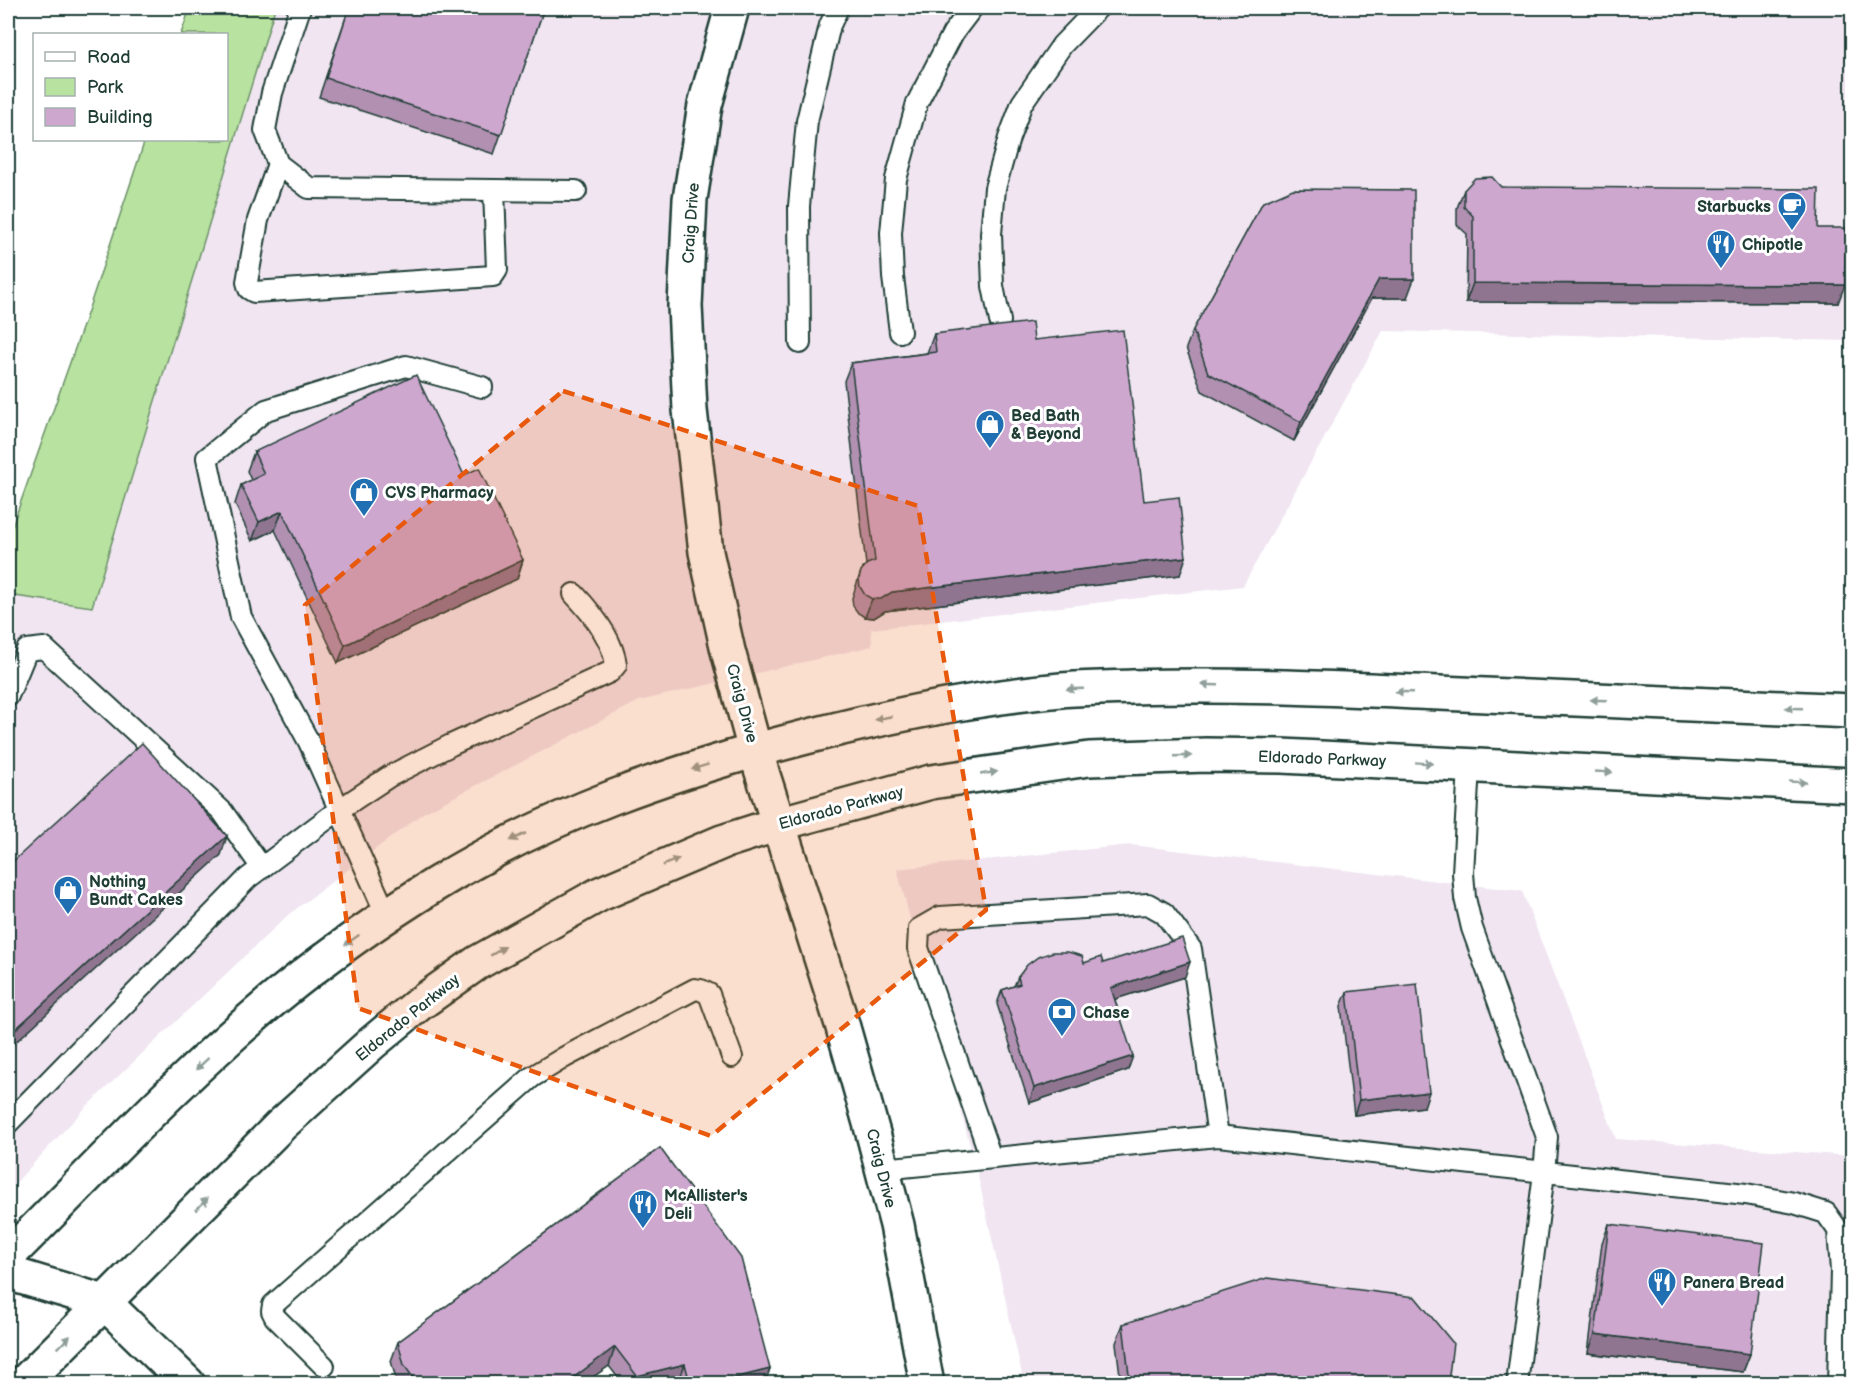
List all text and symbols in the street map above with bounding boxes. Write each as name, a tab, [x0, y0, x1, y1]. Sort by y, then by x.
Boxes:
legend	[33, 33, 228, 141]
text: Road	[87, 47, 131, 68]
text: Park	[87, 77, 123, 98]
text: Building	[87, 107, 153, 128]
street label: Craig Drive	[679, 182, 704, 264]
cafe icon: Starbucks	[1776, 190, 1808, 232]
place label: Starbucks	[1697, 198, 1771, 217]
restaurant icon: Chipotle	[1705, 228, 1737, 270]
place label: Chipotle	[1742, 236, 1803, 255]
place label: Bed Bath & Beyond	[1011, 407, 1081, 444]
shop icon: Bed Bath & Beyond	[974, 408, 1006, 450]
shop icon: CVS Pharmacy	[348, 476, 380, 518]
place label: CVS Pharmacy	[385, 484, 494, 503]
street label: Craig Drive	[722, 662, 761, 745]
one-way arrow	[1200, 681, 1219, 690]
one-way arrow	[1066, 685, 1085, 694]
one-way arrow	[1395, 687, 1414, 696]
one-way arrow	[1590, 695, 1609, 704]
one-way arrow	[1785, 704, 1804, 713]
one-way arrow	[873, 714, 892, 723]
street label: Eldorado Parkway	[1257, 748, 1387, 771]
one-way arrow	[1173, 751, 1192, 761]
one-way arrow	[1415, 758, 1434, 768]
one-way arrow	[690, 763, 708, 772]
one-way arrow	[1594, 768, 1613, 777]
one-way arrow	[979, 769, 998, 778]
one-way arrow	[1789, 778, 1808, 787]
street label: Eldorado Parkway	[777, 782, 907, 834]
one-way arrow	[509, 833, 526, 842]
one-way arrow	[663, 858, 680, 867]
place label: Nothing Bundt Cakes	[89, 873, 183, 910]
shop icon: Nothing Bundt Cakes	[52, 874, 84, 916]
one-way arrow	[345, 934, 361, 946]
one-way arrow	[490, 945, 506, 956]
street label: Eldorado Parkway	[352, 970, 464, 1066]
bank icon: Chase	[1046, 996, 1078, 1038]
place label: Chase	[1083, 1004, 1129, 1023]
one-way arrow	[195, 1057, 210, 1070]
street label: Craig Drive	[862, 1127, 900, 1210]
place label: McAllister's Deli	[664, 1187, 748, 1224]
restaurant icon: McAllister's Deli	[627, 1188, 659, 1230]
one-way arrow	[194, 1197, 208, 1211]
restaurant icon: Panera Bread	[1646, 1266, 1678, 1308]
place label: Panera Bread	[1683, 1274, 1784, 1293]
one-way arrow	[57, 1335, 71, 1349]

